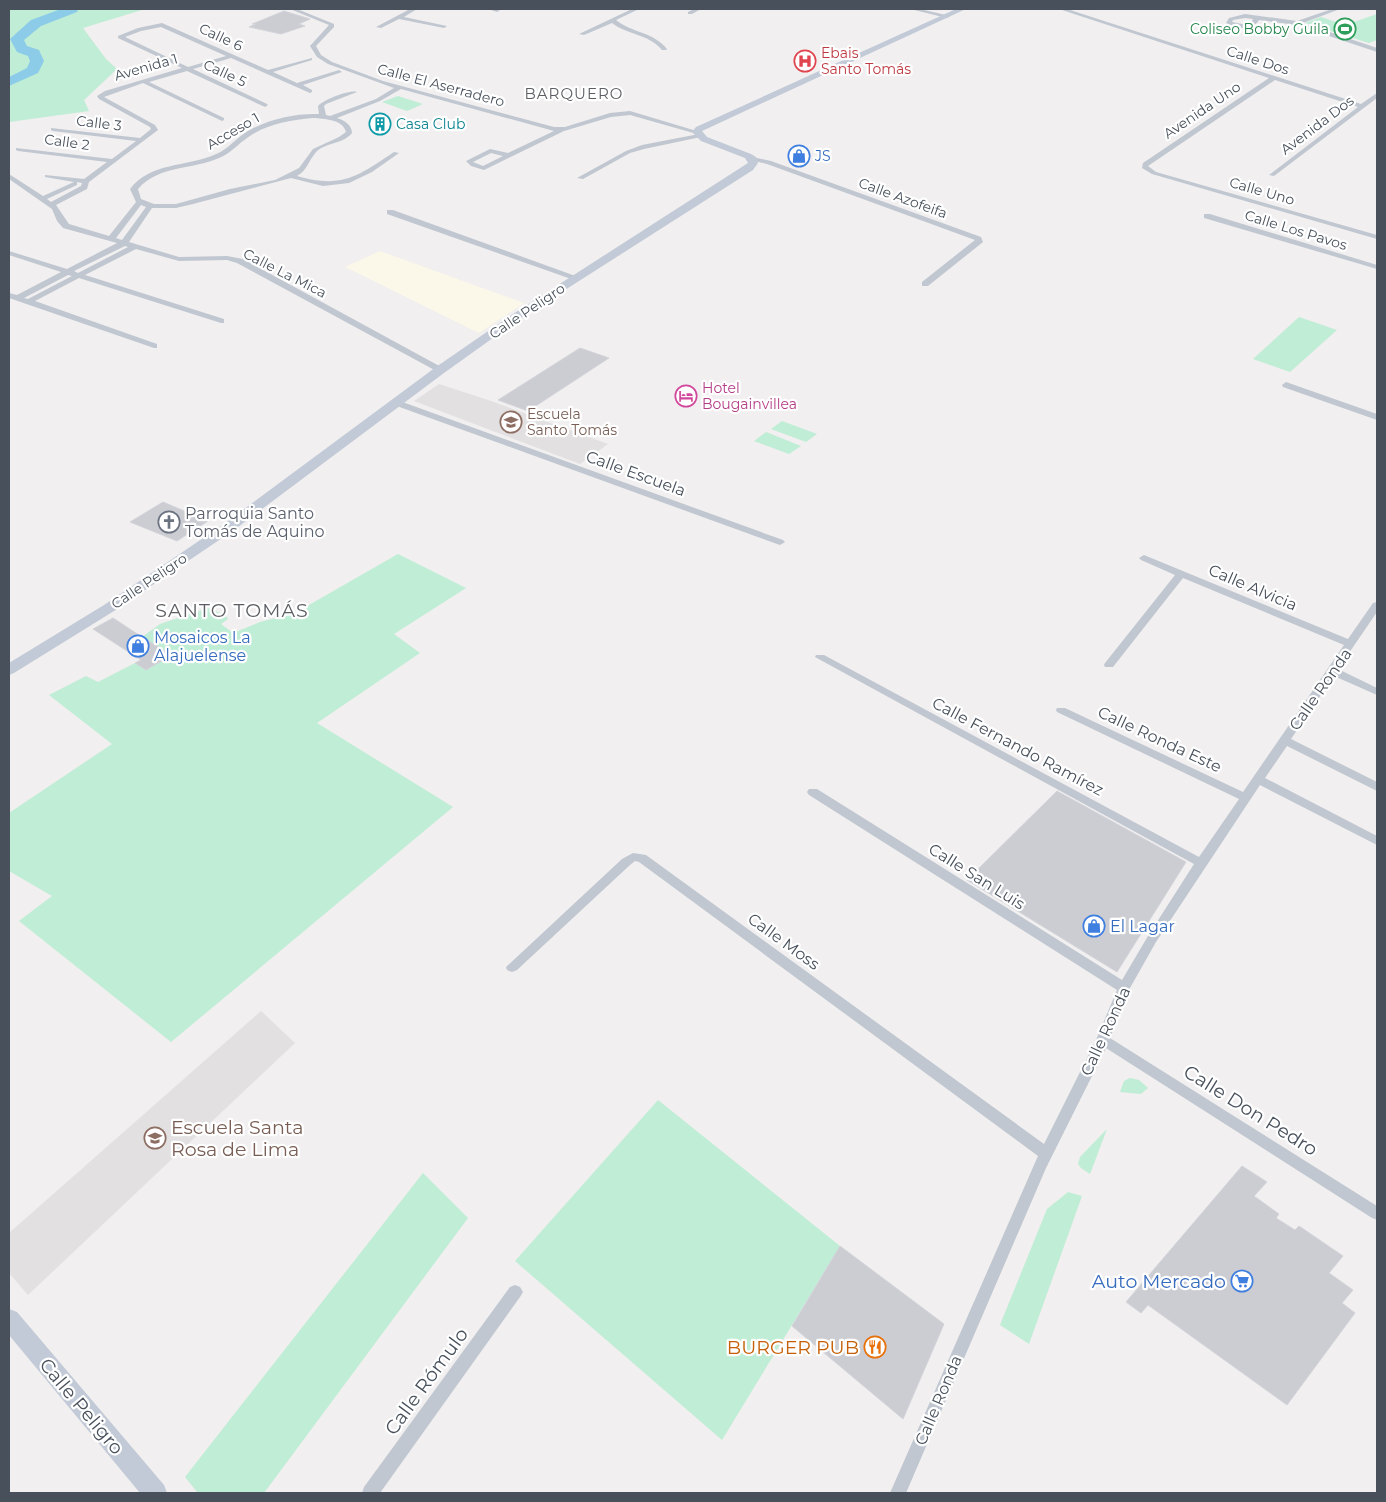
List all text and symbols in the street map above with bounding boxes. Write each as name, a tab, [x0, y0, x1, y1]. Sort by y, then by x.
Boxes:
sports icon: Coliseo Bobby Guila	[1333, 17, 1357, 41]
street label: Calle 6	[196, 19, 246, 55]
place label: Coliseo Bobby Guila	[1190, 20, 1329, 38]
street label: Calle Dos	[1224, 41, 1292, 79]
place label: Ebais Santo Tomás	[821, 44, 911, 78]
street label: Avenida 1	[112, 49, 180, 85]
hospital icon: Ebais Santo Tomás	[793, 49, 817, 73]
street label: Calle 5	[201, 55, 250, 91]
street label: Calle El Aserradero	[376, 59, 507, 111]
street label: Avenida Uno	[1160, 77, 1244, 142]
district label: BARQUERO	[525, 84, 623, 103]
street label: Avenida Dos	[1277, 91, 1357, 158]
street label: Acceso 1	[203, 109, 263, 153]
street label: Calle 3	[75, 111, 123, 135]
building icon: Casa Club	[368, 112, 392, 136]
place label: Casa Club	[396, 115, 465, 133]
street label: Calle 2	[43, 130, 91, 154]
shop icon: JS	[787, 144, 811, 168]
place label: JS	[814, 147, 831, 165]
street label: Calle Uno	[1227, 173, 1297, 209]
street label: Calle Azofeifa	[856, 174, 950, 222]
street label: Calle Los Pavos	[1243, 206, 1350, 254]
street label: Calle La Mica	[240, 244, 330, 302]
street label: Calle Peligro	[486, 279, 568, 343]
place label: Hotel Bougainvillea	[702, 379, 797, 413]
hotel icon: Hotel Bougainvillea	[674, 384, 698, 408]
place label: Escuela Santo Tomás	[527, 405, 617, 439]
school or university icon: Escuela Santo Tomás	[499, 410, 523, 434]
street label: Calle Escuela	[583, 447, 688, 500]
place label: Parroquia Santo Tomás de Aquino	[185, 504, 325, 541]
church icon: Parroquia Santo Tomás de Aquino	[157, 510, 181, 534]
street label: Calle Peligro	[108, 549, 190, 613]
street label: Calle Alvicia	[1206, 560, 1300, 615]
district label: SANTO TOMÁS	[155, 599, 309, 622]
place label: Mosaicos La Alajuelense	[154, 628, 251, 665]
shop icon: Mosaicos La Alajuelense	[126, 634, 150, 658]
street label: Calle Ronda	[1285, 645, 1356, 734]
street label: Calle Fernando Ramírez	[929, 693, 1107, 800]
street label: Calle Ronda Este	[1095, 702, 1225, 776]
street label: Calle San Luis	[925, 839, 1028, 914]
street label: Calle Moss	[744, 909, 823, 974]
shop icon: El Lagar	[1082, 914, 1106, 938]
place label: El Lagar	[1110, 917, 1175, 936]
street label: Calle Ronda	[1077, 984, 1134, 1079]
street label: Calle Don Pedro	[1179, 1060, 1322, 1161]
place label: Escuela Santa Rosa de Lima	[171, 1116, 303, 1161]
school or university icon: Escuela Santa Rosa de Lima	[143, 1126, 167, 1150]
supermarket icon: Auto Mercado	[1230, 1269, 1254, 1293]
place label: Auto Mercado	[1092, 1270, 1226, 1293]
street label: Calle Rómulo	[380, 1323, 473, 1439]
restaurant icon: BURGER PUB	[863, 1335, 887, 1359]
place label: BURGER PUB	[727, 1336, 859, 1359]
street label: Calle Ronda	[911, 1352, 966, 1448]
street label: Calle Peligro	[35, 1353, 129, 1459]

